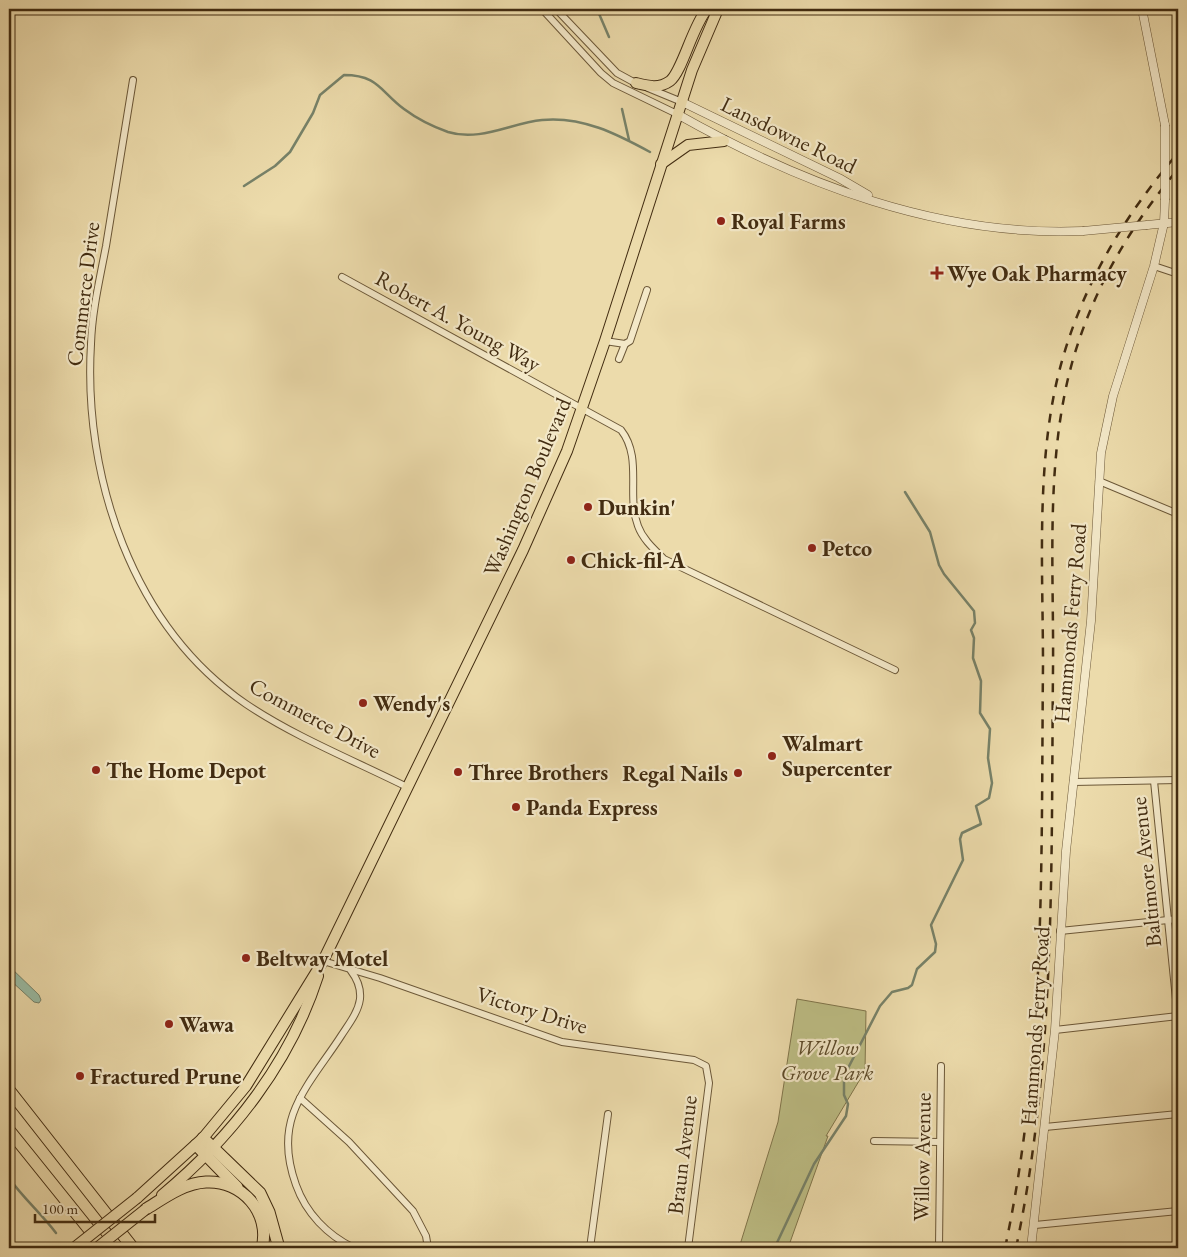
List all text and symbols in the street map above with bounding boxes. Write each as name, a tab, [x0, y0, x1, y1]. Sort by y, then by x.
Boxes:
street label: Lansdowne Road	[716, 90, 863, 181]
place label: Royal Farms	[731, 207, 846, 236]
marker: Royal Farms	[715, 215, 727, 227]
street label: Commerce Drive	[60, 220, 106, 368]
place label: Wye Oak Pharmacy	[947, 259, 1127, 288]
street label: Robert A. Young Way	[370, 264, 546, 379]
marker: Wye Oak Pharmacy	[931, 267, 943, 279]
street label: Washington Boulevard	[476, 392, 578, 581]
place label: Dunkin'	[598, 493, 676, 522]
marker: Dunkin'	[582, 501, 594, 513]
street label: Hammonds Ferry Road	[1047, 521, 1093, 724]
place label: Petco	[822, 534, 872, 563]
marker: Petco	[806, 542, 818, 554]
place label: Chick-fil-A	[581, 546, 685, 575]
marker: Chick-fil-A	[565, 554, 577, 566]
street label: Commerce Drive	[244, 671, 386, 765]
place label: Wendy's	[373, 689, 450, 718]
marker: Wendy's	[357, 697, 369, 709]
place label: Walmart Supercenter	[782, 729, 893, 783]
marker: Walmart Supercenter	[766, 750, 778, 762]
place label: The Home Depot	[106, 756, 267, 785]
place label: Three Brothers	[468, 758, 608, 787]
place label: Regal Nails	[622, 759, 728, 788]
marker: The Home Depot	[90, 764, 102, 776]
marker: Three Brothers	[452, 766, 464, 778]
marker: Regal Nails	[732, 767, 744, 779]
place label: Panda Express	[526, 793, 658, 822]
street label: Baltimore Avenue	[1124, 795, 1168, 948]
marker: Panda Express	[510, 801, 522, 813]
street label: Hammonds Ferry Road	[1014, 924, 1056, 1127]
place label: Beltway Motel	[256, 944, 388, 973]
marker: Beltway Motel	[240, 952, 252, 964]
street label: Victory Drive	[473, 979, 592, 1041]
place label: Wawa	[179, 1010, 234, 1039]
marker: Wawa	[163, 1018, 175, 1030]
park label: Willow Grove Park	[781, 1033, 873, 1087]
place label: Fractured Prune	[90, 1062, 241, 1091]
marker: Fractured Prune	[74, 1070, 86, 1082]
street label: Willow Avenue	[906, 1092, 938, 1222]
street label: Braun Avenue	[660, 1093, 704, 1216]
scale bar	[35, 1192, 155, 1224]
text: 100 m	[42, 1199, 79, 1218]

